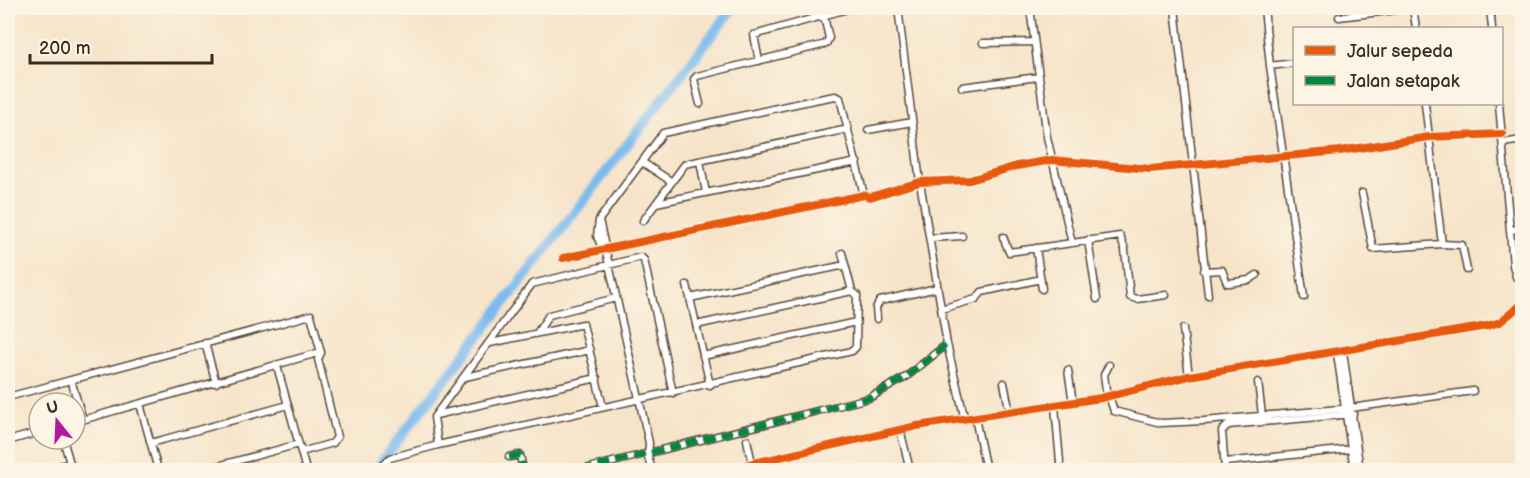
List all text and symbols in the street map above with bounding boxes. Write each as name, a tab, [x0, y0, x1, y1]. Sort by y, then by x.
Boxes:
scale bar	[30, 27, 212, 65]
legend	[1293, 27, 1503, 105]
text: 200 m	[39, 38, 91, 59]
text: Jalur sepeda	[1347, 41, 1453, 62]
text: Jalan setapak	[1347, 71, 1460, 92]
north arrow	[27, 391, 87, 451]
text: U	[44, 397, 61, 419]

